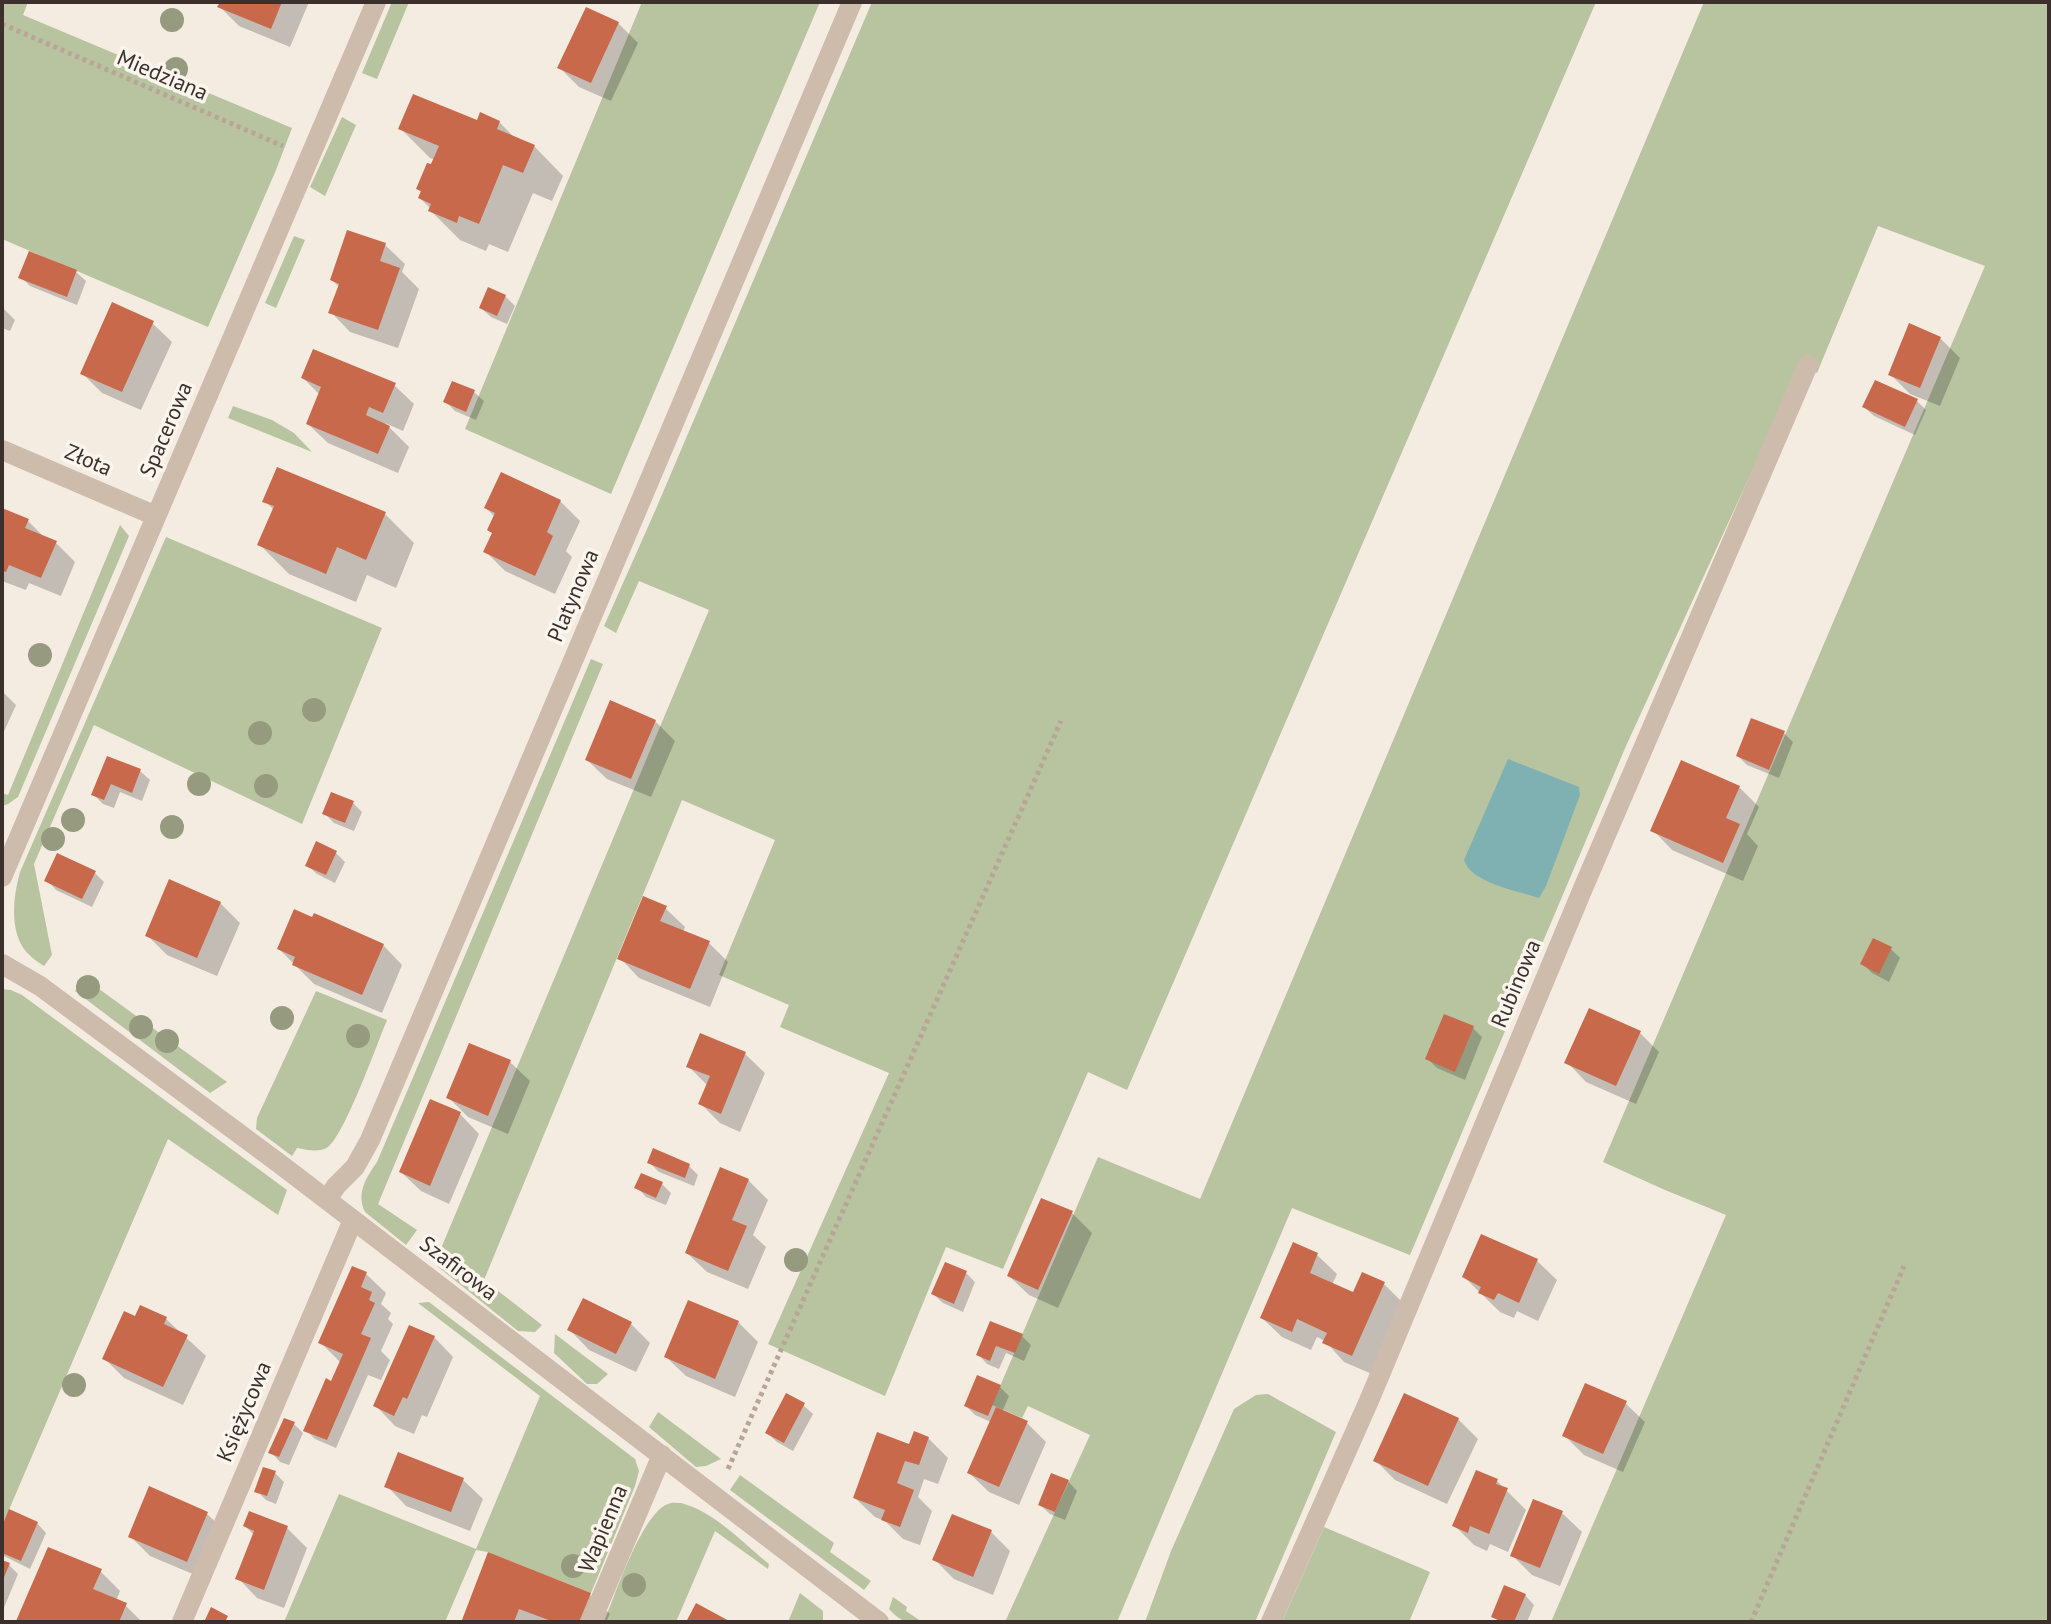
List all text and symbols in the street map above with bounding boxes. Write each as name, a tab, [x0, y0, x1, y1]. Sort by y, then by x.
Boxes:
street label: Miedziana	[113, 45, 211, 107]
street label: Spacerowa	[135, 378, 199, 482]
street label: Złota	[60, 439, 116, 483]
street label: Platynowa	[543, 546, 605, 646]
street label: Rubinowa	[1487, 936, 1547, 1032]
street label: Szafirowa	[414, 1231, 502, 1307]
street label: Księżycowa	[212, 1358, 278, 1466]
street label: Wapienna	[574, 1481, 634, 1577]

